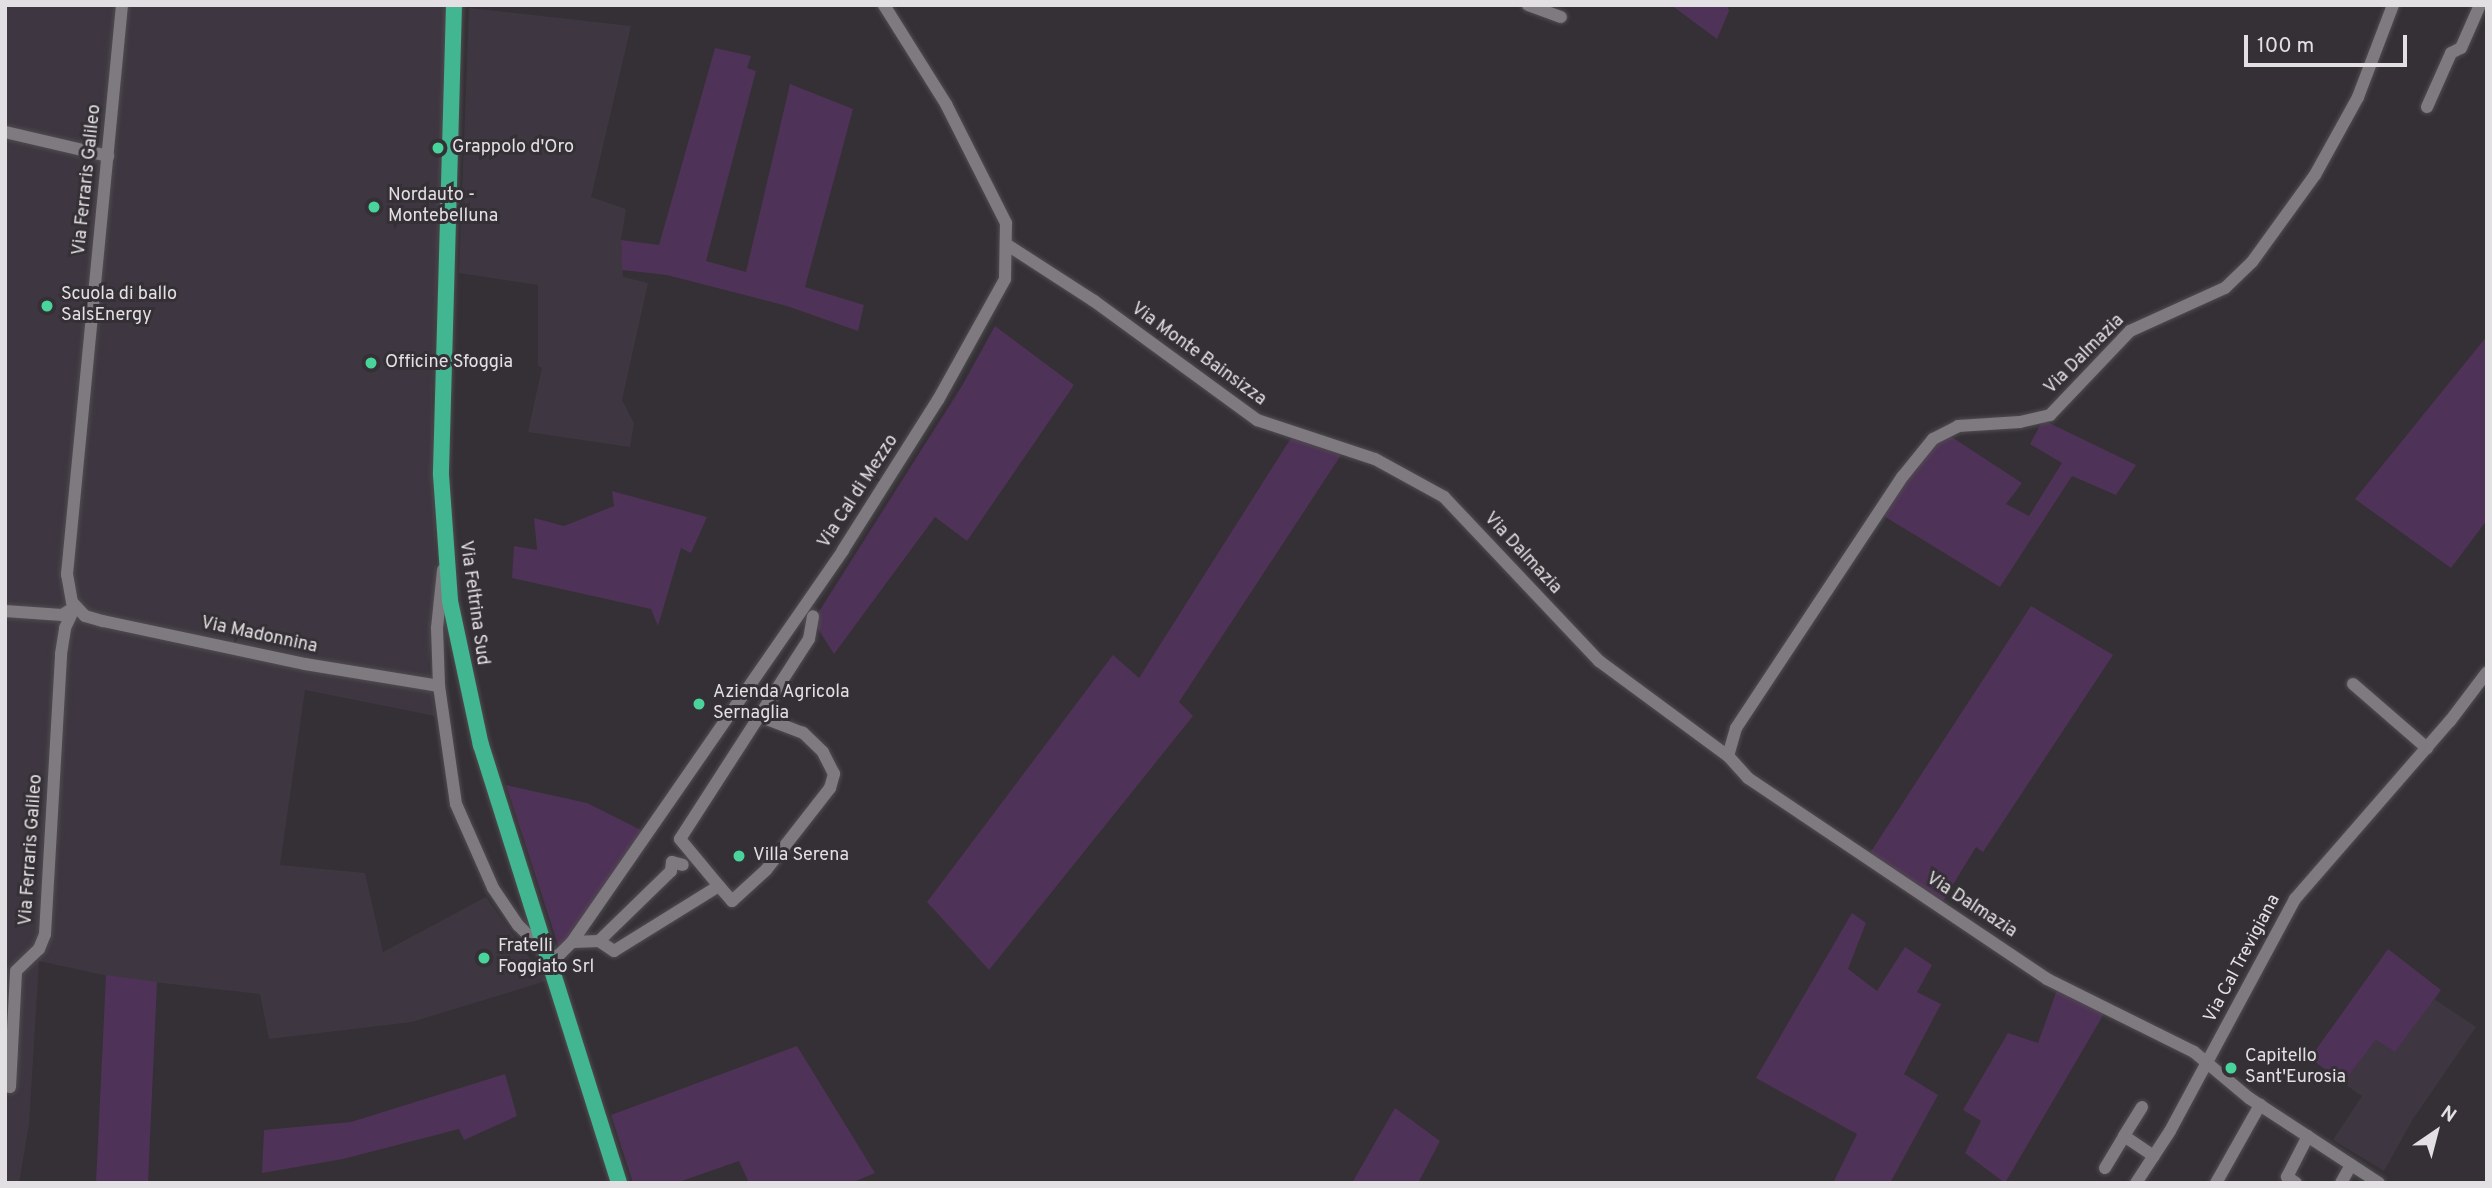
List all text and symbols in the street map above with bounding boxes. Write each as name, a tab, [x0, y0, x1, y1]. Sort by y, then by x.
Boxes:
scale bar	[2247, 21, 2410, 65]
text: 100 m	[2257, 33, 2314, 60]
street label: Via Ferraris Galileo	[69, 103, 107, 257]
place label: Grappolo d'Oro	[452, 137, 574, 159]
marker: Grappolo d'Oro	[430, 140, 446, 156]
place label: Nordauto - Montebelluna	[388, 186, 498, 228]
marker: Nordauto - Montebelluna	[366, 199, 382, 215]
place label: Scuola di ballo SalsEnergy	[61, 285, 177, 328]
marker: Scuola di ballo SalsEnergy	[39, 298, 55, 314]
street label: Via Monte Bainsizza	[1126, 299, 1270, 411]
street label: Via Dalmazia	[2041, 311, 2129, 399]
place label: Officine Sfoggia	[385, 352, 513, 374]
marker: Officine Sfoggia	[363, 355, 379, 371]
street label: Via Cal di Mezzo	[814, 431, 904, 553]
street label: Via Dalmazia	[1479, 509, 1565, 599]
street label: Via Feltrina Sud	[454, 539, 492, 667]
street label: Via Madonnina	[199, 613, 319, 659]
place label: Azienda Agricola Sernaglia	[713, 683, 850, 726]
marker: Azienda Agricola Sernaglia	[691, 696, 707, 712]
street label: Via Ferraris Galileo	[16, 773, 48, 927]
place label: Villa Serena	[753, 845, 849, 867]
marker: Villa Serena	[731, 848, 747, 864]
street label: Via Dalmazia	[1921, 869, 2021, 943]
street label: Via Cal Trevigiana	[2200, 891, 2286, 1027]
place label: Fratelli Foggiato Srl	[498, 937, 594, 979]
marker: Fratelli Foggiato Srl	[476, 950, 492, 966]
place label: Capitello Sant'Eurosia	[2245, 1047, 2346, 1090]
marker: Capitello Sant'Eurosia	[2223, 1060, 2239, 1076]
north arrow	[2401, 1097, 2471, 1167]
text: N	[2436, 1101, 2461, 1129]

